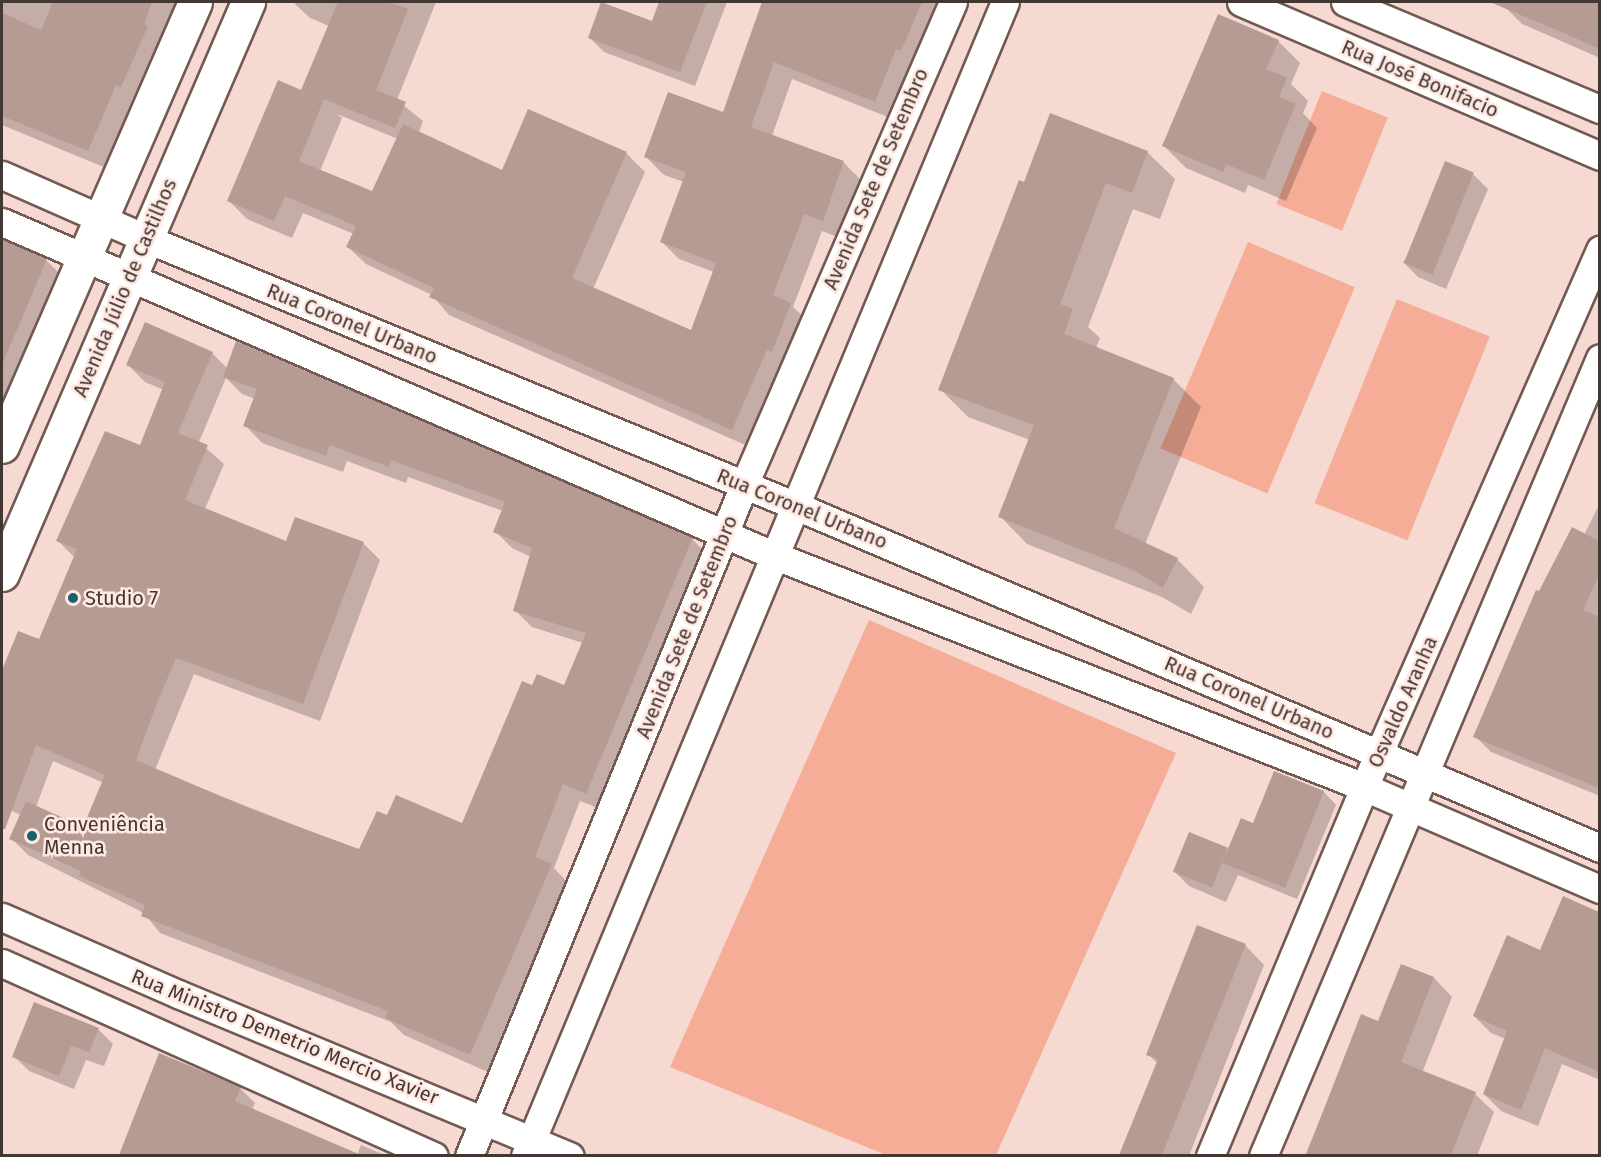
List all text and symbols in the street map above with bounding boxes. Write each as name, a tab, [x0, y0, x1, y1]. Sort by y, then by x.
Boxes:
street label: Rua José Bonifacio	[1338, 35, 1502, 123]
street label: Avenida Sete de Setembro	[818, 65, 934, 293]
street label: Avenida Júlio de Castilhos	[68, 175, 182, 401]
street label: Rua Coronel Urbano	[263, 279, 441, 369]
street label: Rua Coronel Urbano	[713, 464, 891, 554]
street label: Avenida Sete de Setembro	[631, 512, 743, 742]
place label: Studio 7	[85, 586, 158, 610]
marker: Studio 7	[66, 591, 80, 605]
street label: Osvaldo Aranha	[1363, 633, 1443, 771]
street label: Rua Coronel Urbano	[1161, 651, 1337, 745]
place label: Conveniência Menna	[44, 813, 165, 860]
marker: Conveniência Menna	[25, 829, 39, 843]
street label: Rua Ministro Demetrio Mercio Xavier	[128, 964, 442, 1110]

